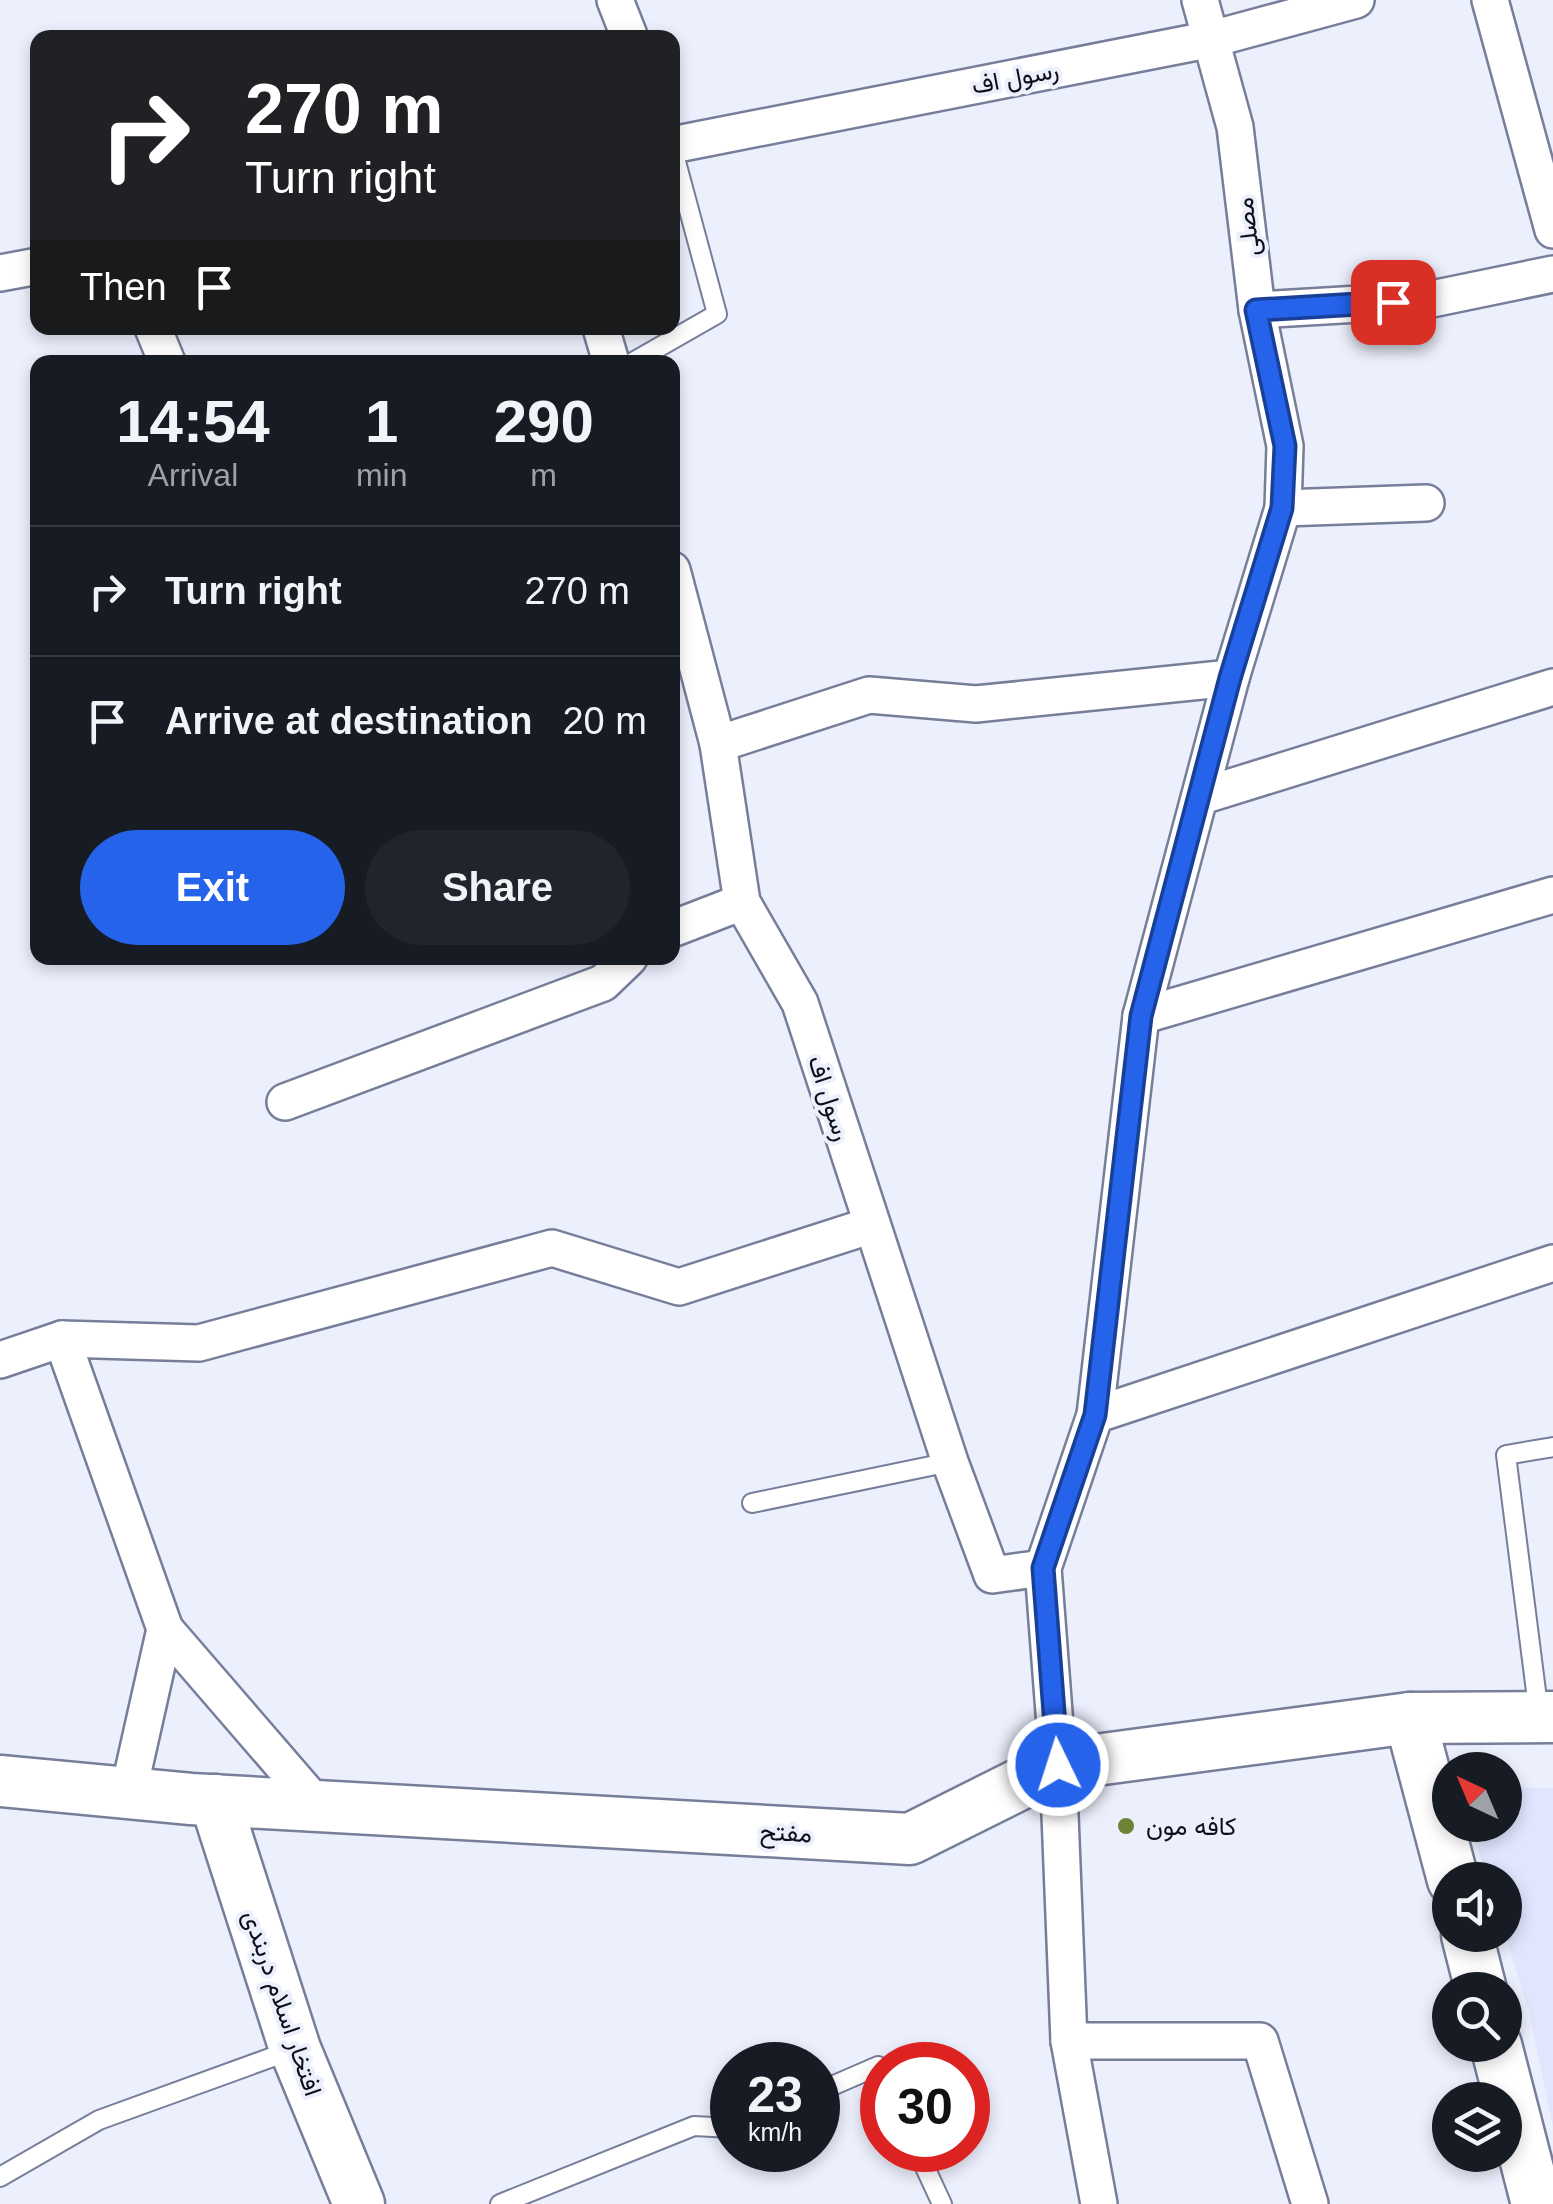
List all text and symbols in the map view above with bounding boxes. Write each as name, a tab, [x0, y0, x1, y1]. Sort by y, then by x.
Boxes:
street label: رسول اف	[969, 55, 1061, 101]
icon: right	[80, 70, 210, 200]
text: 270 m	[245, 70, 443, 148]
text: Turn right	[245, 152, 436, 203]
street label: مصلی	[1230, 196, 1266, 258]
icon: arrive	[187, 260, 242, 315]
pin	[1351, 260, 1436, 345]
text: Then	[80, 266, 167, 308]
icon: arrive	[1366, 275, 1421, 330]
text: 14:54	[116, 388, 270, 455]
text: 1	[365, 388, 398, 455]
text: 290	[494, 388, 594, 455]
text: Arrival	[148, 457, 238, 493]
text: min	[356, 457, 407, 493]
text: m	[530, 457, 557, 493]
icon: right	[80, 564, 135, 619]
text: Turn right	[165, 570, 342, 612]
text: 270 m	[524, 570, 630, 612]
icon: arrive	[80, 694, 135, 749]
text: Arrive at destination	[165, 700, 532, 742]
text: 20 m	[562, 700, 647, 742]
button: Exit	[80, 830, 345, 945]
button: Share	[365, 830, 630, 945]
street label: رسول اف	[801, 1052, 857, 1145]
position arrow	[1006, 1713, 1110, 1817]
north arrow	[1432, 1752, 1522, 1842]
map controls	[1432, 1752, 1522, 2172]
place label: کافه مون	[1146, 1812, 1236, 1842]
marker: کافه مون	[1115, 1815, 1137, 1837]
street label: مفتح	[759, 1817, 813, 1851]
button: sound	[1432, 1862, 1522, 1952]
street label: افتخار اسلام دربندی	[235, 1907, 328, 2100]
button: search	[1432, 1972, 1522, 2062]
speed limit sign: 30	[860, 2042, 990, 2172]
text: 23	[747, 2067, 803, 2123]
button: layers	[1432, 2082, 1522, 2172]
text: km/h	[748, 2118, 802, 2146]

